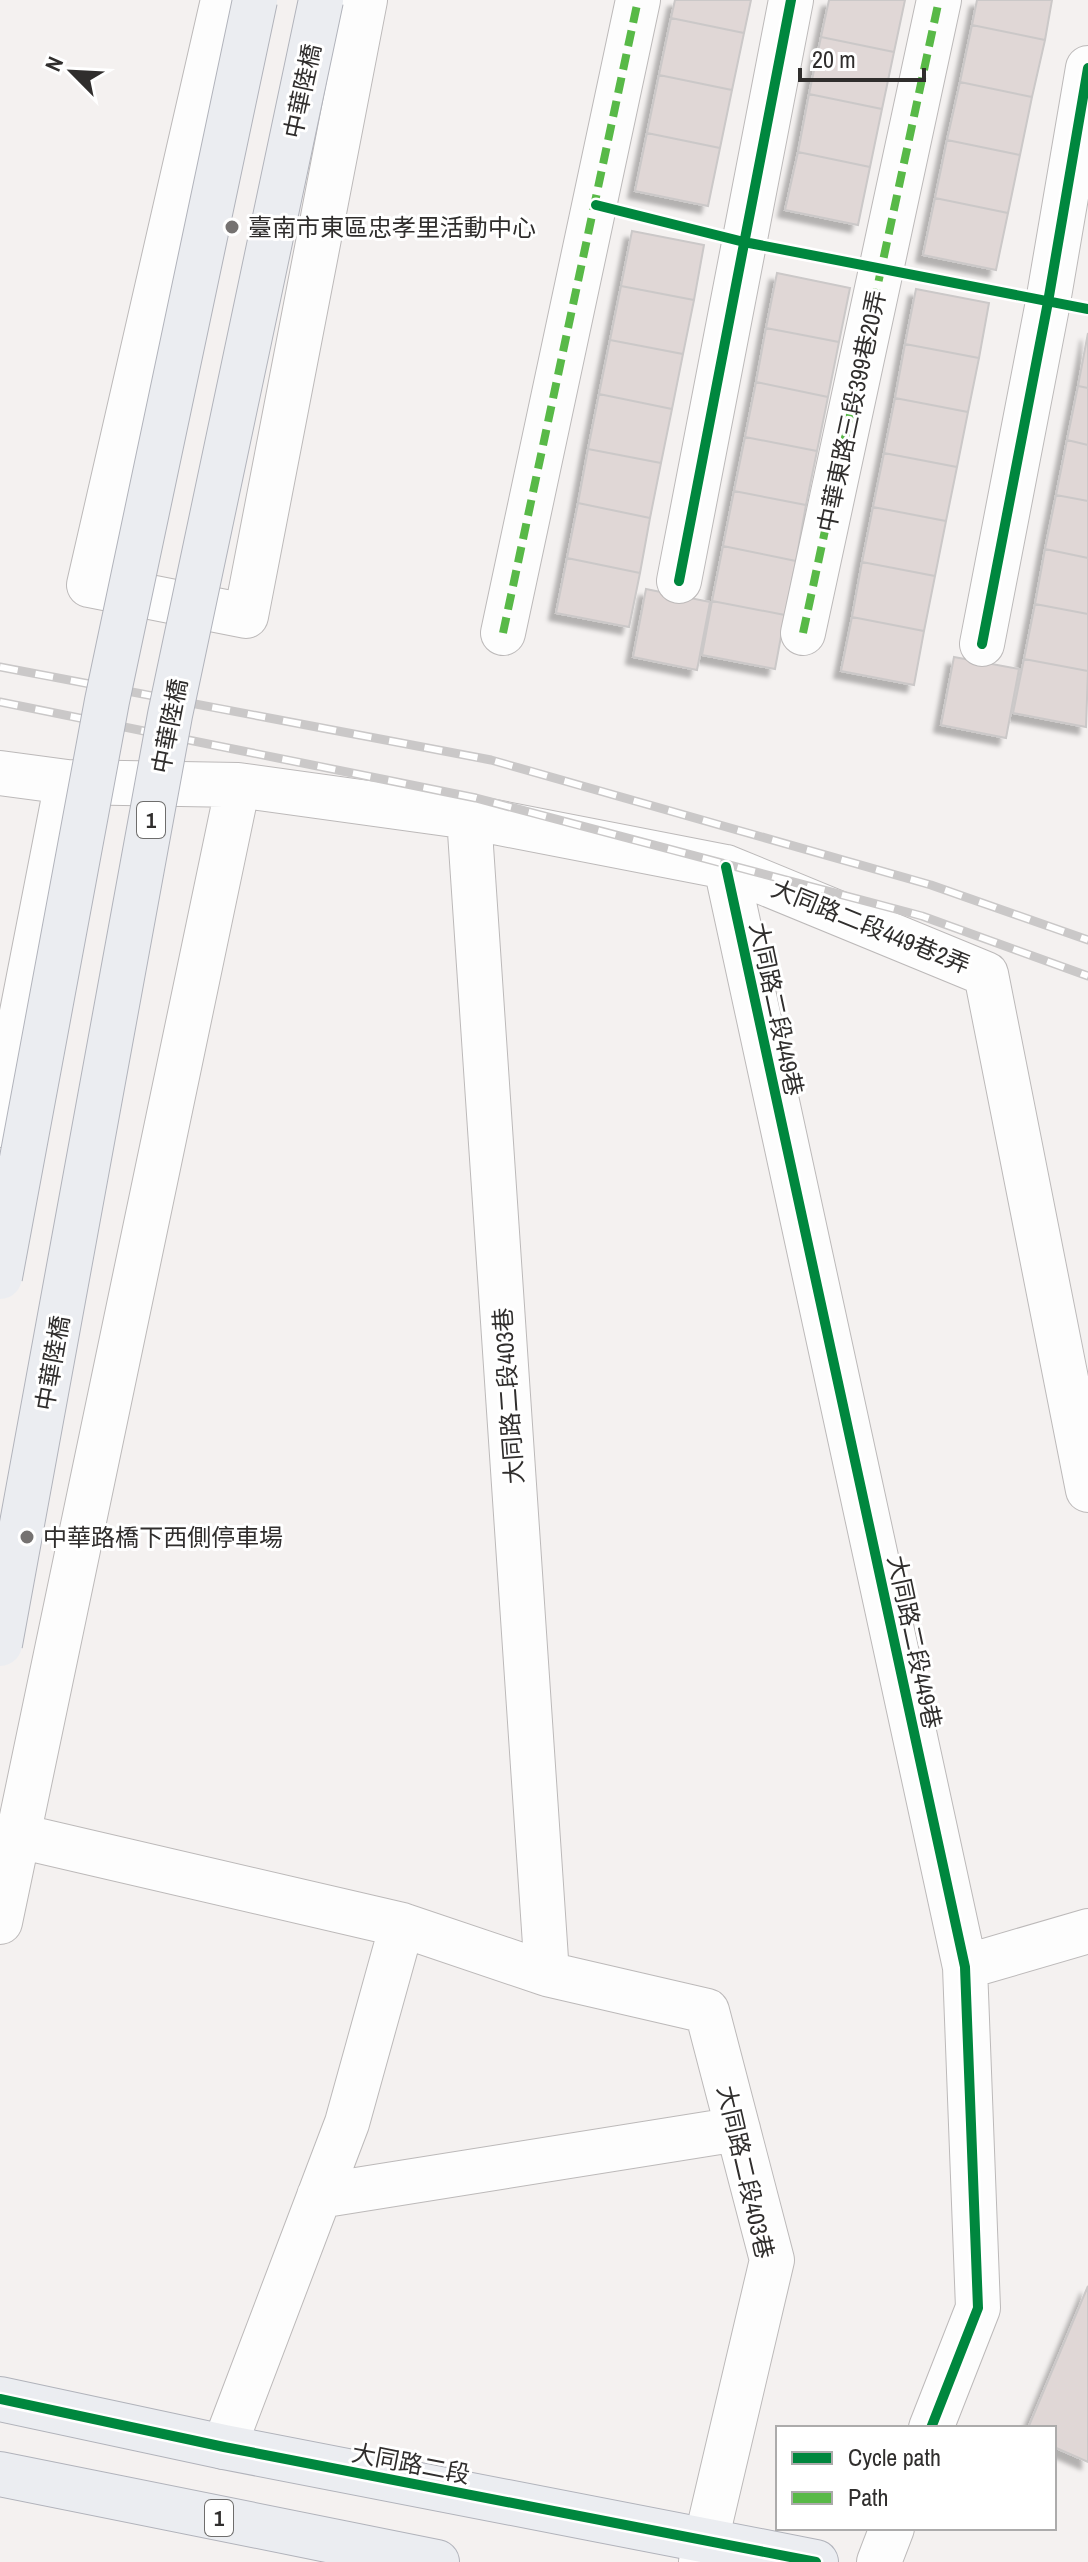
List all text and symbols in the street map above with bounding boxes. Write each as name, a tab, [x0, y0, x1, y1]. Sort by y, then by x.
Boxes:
north arrow	[32, 32, 112, 112]
scale bar	[800, 32, 924, 82]
street label: 中華陸橋	[276, 41, 328, 141]
text: 20 m	[812, 43, 856, 75]
text: N	[37, 52, 70, 76]
place label: 臺南市東區忠孝里活動中心	[248, 211, 536, 243]
marker: 臺南市東區忠孝里活動中心	[223, 218, 241, 236]
street label: 中華東路三段399巷20弄	[810, 287, 892, 535]
street label: 中華陸橋	[144, 676, 194, 776]
road number: 1	[137, 802, 165, 838]
street label: 大同路二段449巷2弄	[767, 871, 975, 981]
street label: 大同路二段449巷	[743, 919, 811, 1099]
street label: 大同路二段403巷	[486, 1307, 530, 1485]
street label: 中華陸橋	[28, 1313, 76, 1413]
place label: 中華路橋下西側停車場	[43, 1521, 283, 1553]
marker: 中華路橋下西側停車場	[18, 1528, 36, 1546]
street label: 大同路二段449巷	[881, 1552, 949, 1732]
street label: 大同路二段403巷	[711, 2082, 781, 2262]
legend	[776, 2426, 1056, 2530]
street label: 大同路二段	[349, 2436, 473, 2490]
text: Cycle path	[848, 2441, 941, 2473]
text: Path	[848, 2481, 889, 2513]
road number: 1	[205, 2500, 233, 2536]

